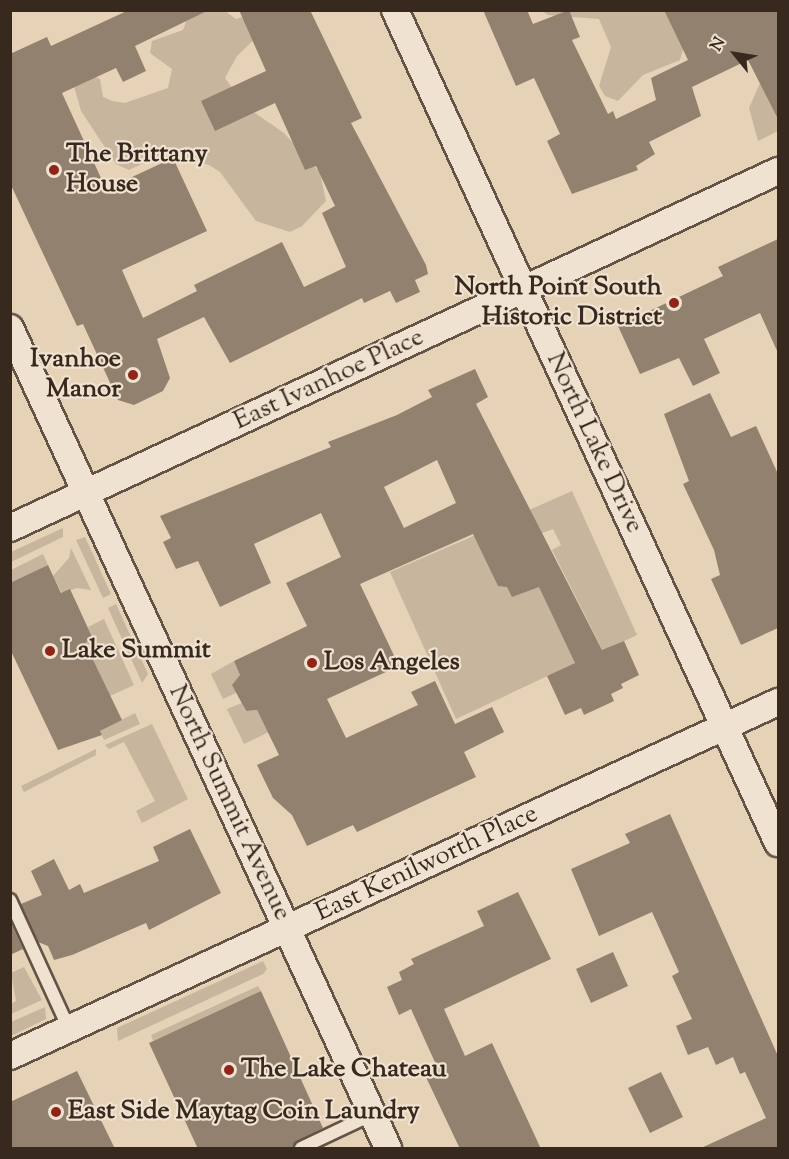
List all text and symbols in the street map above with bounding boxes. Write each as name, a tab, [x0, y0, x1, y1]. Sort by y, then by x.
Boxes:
north arrow	[705, 24, 765, 84]
text: N	[706, 33, 732, 56]
place label: The Brittany House	[66, 139, 208, 200]
marker: The Brittany House	[47, 163, 61, 177]
place label: North Point South Historic District	[454, 272, 662, 334]
marker: North Point South Historic District	[667, 296, 681, 310]
street label: East Ivanhoe Place	[229, 322, 429, 438]
place label: Ivanhoe Manor	[30, 344, 121, 406]
street label: North Lake Drive	[539, 348, 649, 538]
marker: Ivanhoe Manor	[126, 368, 140, 382]
place label: Lake Summit	[62, 635, 211, 667]
marker: Lake Summit	[43, 644, 57, 658]
place label: Los Angeles	[324, 647, 460, 679]
marker: Los Angeles	[305, 656, 319, 670]
street label: North Summit Avenue	[161, 680, 297, 926]
street label: East Kenilworth Place	[311, 799, 543, 929]
place label: The Lake Chateau	[241, 1054, 447, 1086]
marker: The Lake Chateau	[222, 1063, 236, 1077]
place label: East Side Maytag Coin Laundry	[68, 1096, 420, 1128]
marker: East Side Maytag Coin Laundry	[49, 1105, 63, 1119]

